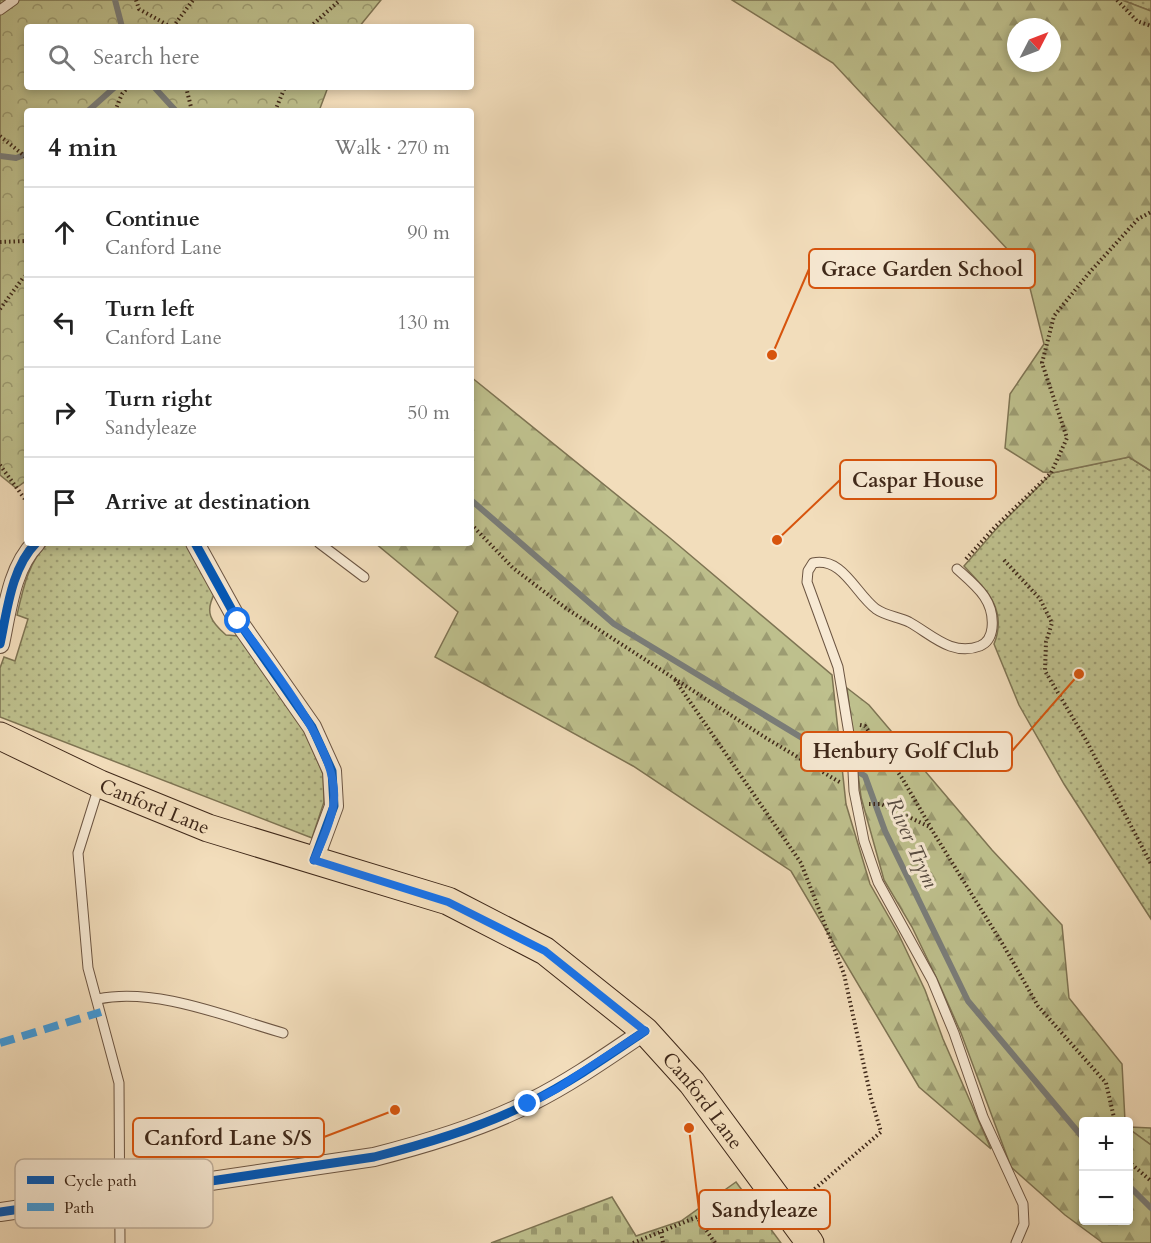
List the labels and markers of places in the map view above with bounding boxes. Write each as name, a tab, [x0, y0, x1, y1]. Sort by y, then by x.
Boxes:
callout: Grace Garden School	[809, 249, 1035, 288]
callout: Caspar House	[840, 460, 996, 499]
callout: Henbury Golf Club	[801, 732, 1012, 771]
callout: Canford Lane S/S	[133, 1118, 324, 1157]
callout: Sandyleaze	[699, 1190, 830, 1229]

